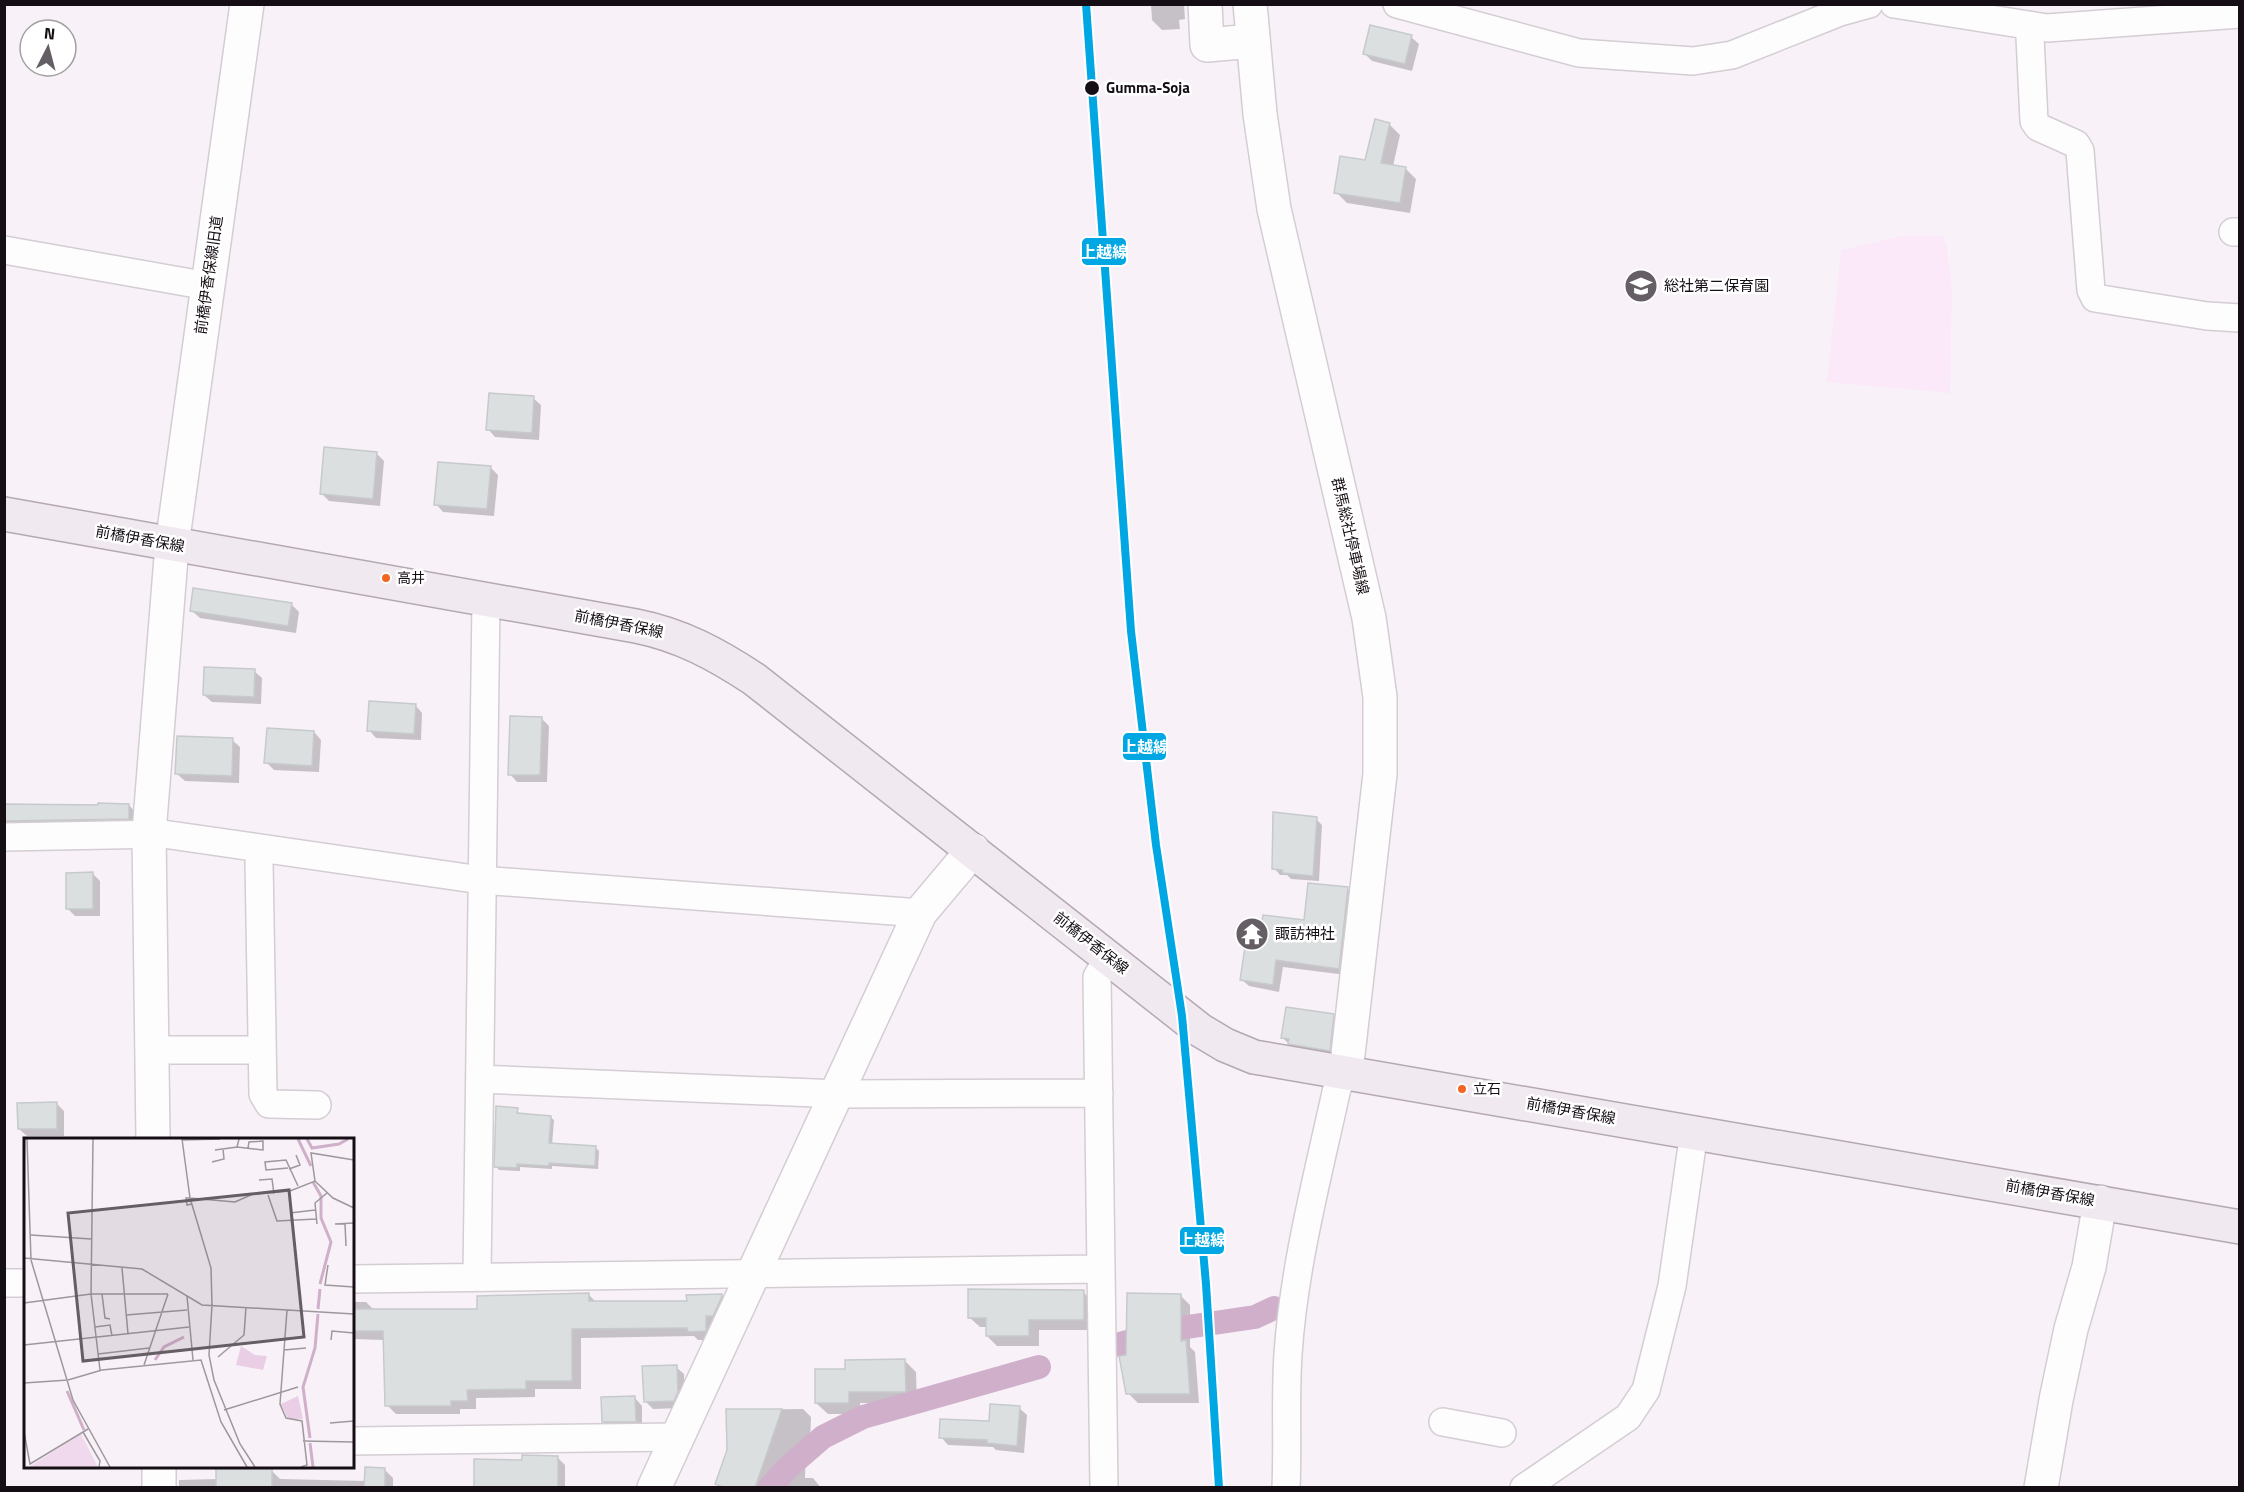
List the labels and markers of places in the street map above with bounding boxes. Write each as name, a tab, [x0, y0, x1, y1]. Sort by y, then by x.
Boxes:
place label: Gumma-Soja	[1106, 76, 1190, 99]
marker: Gumma-Soja	[1083, 79, 1101, 97]
school or university icon: 総社第二保育園	[1623, 268, 1659, 304]
place label: 総社第二保育園	[1664, 274, 1769, 297]
place label: 高井	[397, 567, 425, 588]
marker: 高井	[380, 572, 392, 584]
temple icon: 諏訪神社	[1234, 916, 1270, 952]
place label: 諏訪神社	[1275, 922, 1335, 945]
place label: 立石	[1473, 1078, 1501, 1099]
marker: 立石	[1456, 1083, 1468, 1095]

